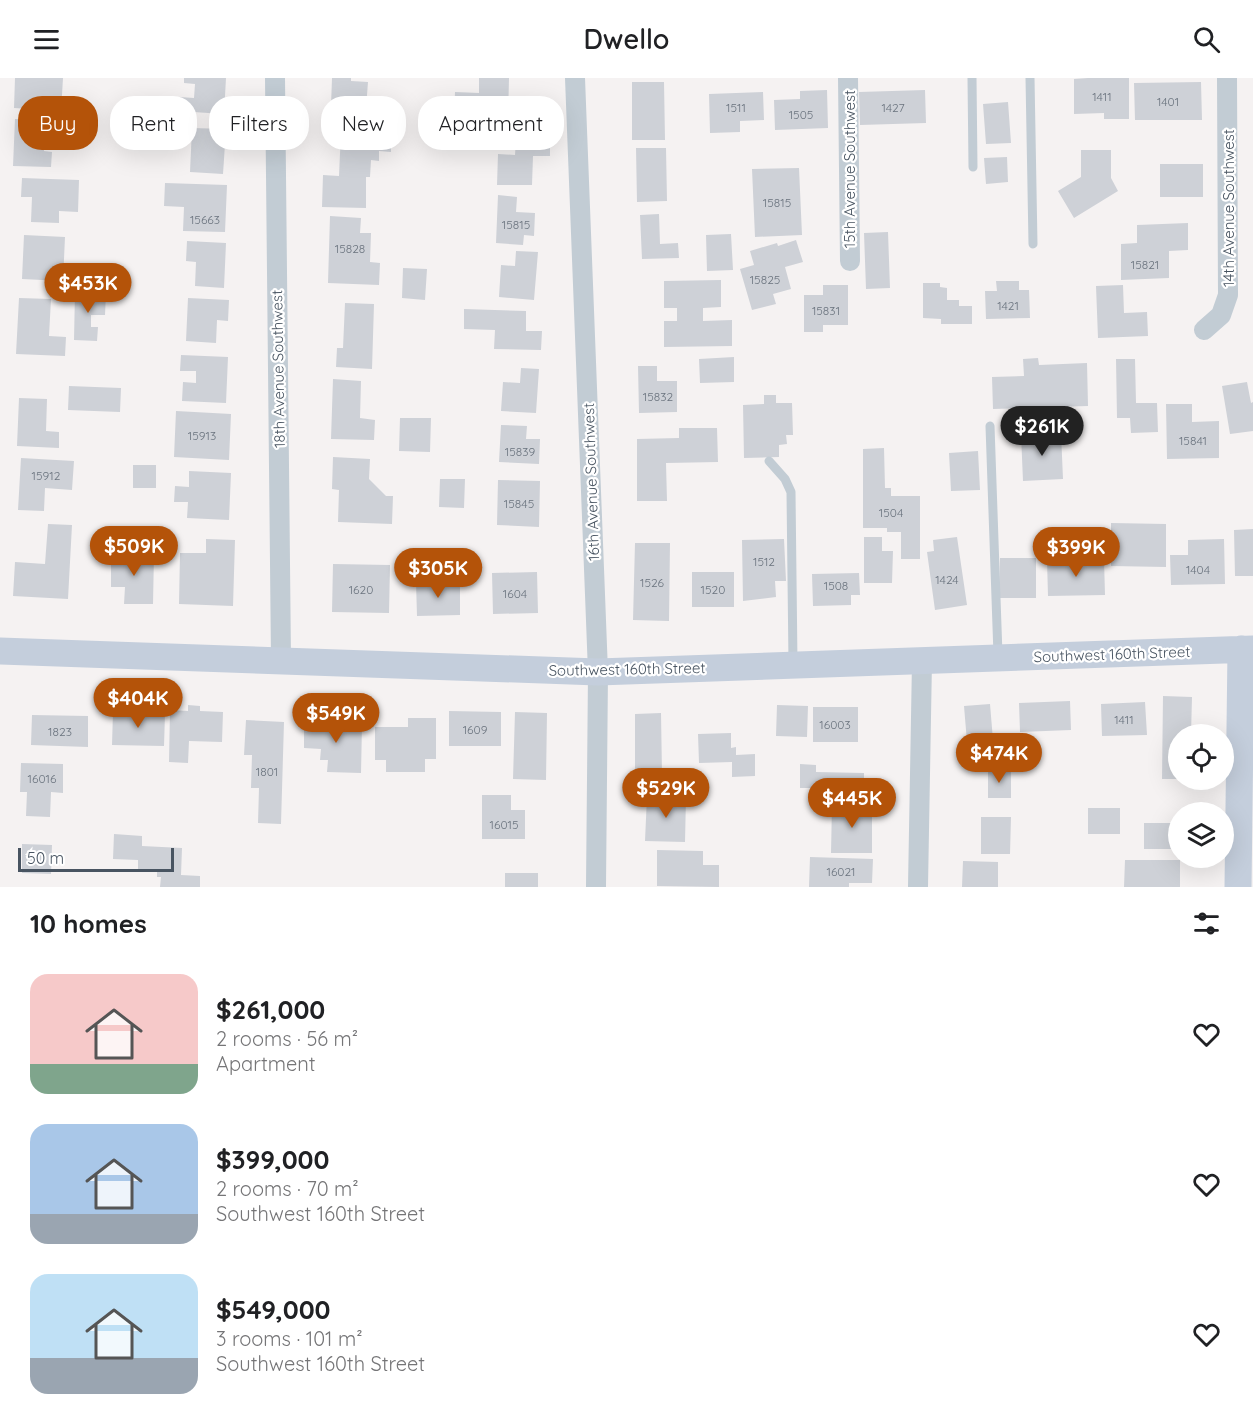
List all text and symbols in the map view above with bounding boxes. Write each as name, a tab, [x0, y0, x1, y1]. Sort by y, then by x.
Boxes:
text: Dwello	[584, 22, 669, 56]
icon: menu	[30, 23, 63, 56]
icon: search	[1190, 23, 1223, 56]
house number: 1411	[1092, 89, 1112, 104]
street label: 15th Avenue Southwest	[840, 90, 859, 248]
house number: 1401	[1157, 94, 1179, 109]
chip: Buy	[18, 96, 98, 150]
chip: Rent	[110, 96, 197, 150]
chip: Filters	[209, 96, 309, 150]
chip: New	[321, 96, 406, 150]
chip: Apartment	[418, 96, 564, 150]
house number: 1511	[726, 100, 746, 115]
house number: 1427	[881, 100, 905, 115]
house number: 1505	[789, 107, 813, 122]
street label: 14th Avenue Southwest	[1219, 129, 1238, 287]
house number: 15815	[763, 195, 791, 210]
house number: 15663	[190, 212, 220, 227]
house number: 15815	[502, 217, 530, 232]
house number: 15828	[335, 241, 365, 256]
house number: 15821	[1131, 257, 1159, 272]
pin: $453K	[46, 263, 130, 314]
text: $453K	[58, 270, 118, 295]
house number: 15825	[750, 272, 780, 287]
street label: 18th Avenue Southwest	[267, 290, 289, 448]
house number: 1421	[997, 298, 1019, 313]
house number: 15831	[812, 303, 840, 318]
house number: 15832	[643, 389, 674, 404]
street label: 16th Avenue Southwest	[579, 403, 603, 561]
pin: $261K	[1000, 406, 1084, 457]
text: $261K	[1015, 413, 1069, 438]
house number: 15913	[188, 428, 216, 443]
house number: 15841	[1179, 433, 1207, 448]
house number: 15839	[505, 444, 536, 459]
house number: 15912	[32, 468, 61, 483]
house number: 15845	[504, 496, 534, 511]
house number: 1504	[879, 505, 903, 520]
pin: $509K	[92, 526, 176, 577]
pin: $399K	[1034, 527, 1118, 578]
text: $509K	[104, 533, 164, 558]
text: $399K	[1047, 534, 1105, 559]
pin: $305K	[396, 548, 480, 599]
house number: 1512	[753, 554, 775, 569]
text: $305K	[408, 555, 468, 580]
house number: 1404	[1186, 562, 1210, 577]
house number: 1424	[935, 572, 959, 587]
house number: 1526	[640, 575, 665, 590]
house number: 1508	[824, 578, 848, 593]
house number: 1620	[349, 582, 373, 597]
house number: 1520	[701, 582, 725, 597]
house number: 1604	[503, 586, 527, 601]
street label: Southwest 160th Street	[1033, 642, 1191, 666]
street label: Southwest 160th Street	[548, 658, 706, 680]
pin: $404K	[96, 678, 180, 729]
text: $404K	[108, 685, 168, 710]
pin: $549K	[294, 693, 378, 744]
text: $549K	[306, 700, 366, 725]
house number: 1411	[1114, 712, 1134, 727]
house number: 16003	[819, 717, 851, 732]
house number: 1609	[463, 722, 488, 737]
house number: 1823	[48, 724, 72, 739]
map controls	[1168, 724, 1234, 868]
button: locate	[1168, 724, 1234, 790]
pin: $474K	[957, 733, 1041, 784]
text: $474K	[970, 740, 1028, 765]
house number: 1801	[256, 764, 278, 779]
pin: $529K	[624, 768, 708, 819]
house number: 16016	[28, 771, 57, 786]
text: $529K	[636, 775, 696, 800]
pin: $445K	[810, 778, 894, 829]
text: $445K	[822, 785, 882, 810]
button: layers	[1168, 802, 1234, 868]
house number: 16015	[489, 817, 519, 832]
scale bar	[18, 845, 174, 872]
text: 50 m	[27, 848, 64, 868]
house number: 16021	[826, 864, 856, 879]
text: 10 homes	[30, 907, 147, 940]
icon: filters	[1190, 907, 1223, 940]
text: $261,000	[216, 993, 325, 1026]
icon: home	[78, 998, 150, 1070]
icon: heart	[1190, 1018, 1223, 1051]
text: 2 rooms · 56 m²	[216, 1026, 358, 1051]
text: Apartment	[216, 1051, 316, 1076]
text: $399,000	[216, 1143, 330, 1176]
icon: home	[78, 1148, 150, 1220]
icon: heart	[1190, 1168, 1223, 1201]
text: 2 rooms · 70 m²	[216, 1176, 359, 1201]
text: Southwest 160th Street	[216, 1201, 425, 1226]
text: $549,000	[216, 1293, 331, 1326]
icon: home	[78, 1298, 150, 1370]
icon: heart	[1190, 1318, 1223, 1351]
text: 3 rooms · 101 m²	[216, 1326, 363, 1351]
text: Southwest 160th Street	[216, 1351, 425, 1376]

